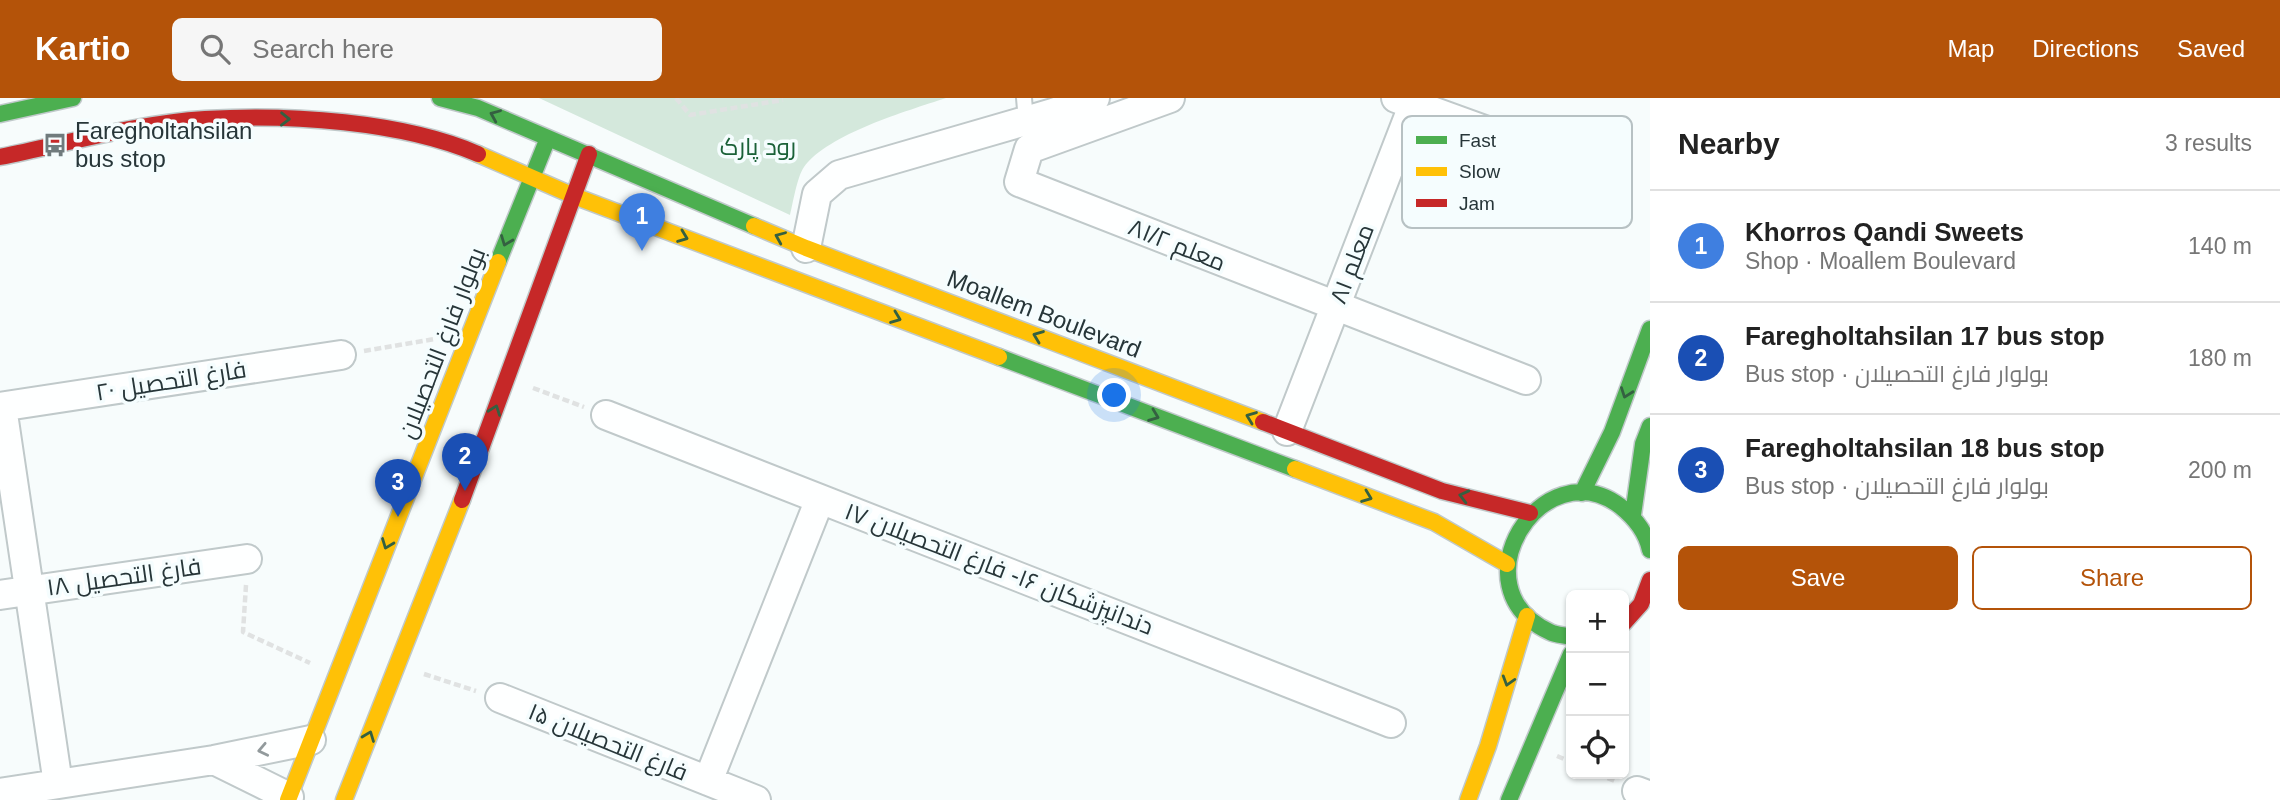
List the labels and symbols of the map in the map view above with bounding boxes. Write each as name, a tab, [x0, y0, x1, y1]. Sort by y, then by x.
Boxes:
one-way arrow	[490, 109, 502, 123]
one-way arrow	[280, 111, 291, 127]
legend	[1402, 116, 1632, 228]
place label: Faregholtahsilan bus stop	[75, 117, 252, 172]
text: Fast	[1459, 130, 1497, 151]
bus stop icon: Faregholtahsilan bus stop	[41, 131, 69, 159]
park label: رود پارک	[720, 133, 796, 163]
text: Slow	[1459, 161, 1500, 182]
pin: 1	[619, 193, 665, 251]
text: Jam	[1459, 193, 1495, 214]
street label: معلم ۸۱/۲	[1124, 213, 1230, 279]
street label: معلم ۸۱	[1324, 220, 1382, 308]
one-way arrow	[677, 229, 689, 243]
one-way arrow	[775, 231, 787, 245]
one-way arrow	[500, 235, 514, 247]
street label: بولوار فارغ التحصیلان	[393, 244, 493, 443]
street label: Moallem Boulevard	[943, 264, 1145, 363]
one-way arrow	[889, 310, 901, 324]
one-way arrow	[1032, 330, 1045, 344]
street label: فارغ التحصیل ۲۰	[94, 355, 249, 409]
your location	[1097, 378, 1131, 412]
one-way arrow	[1621, 387, 1635, 399]
one-way arrow	[486, 404, 500, 416]
one-way arrow	[1148, 408, 1160, 422]
one-way arrow	[1245, 411, 1257, 425]
pin: 2	[442, 433, 488, 491]
pin: 3	[375, 459, 421, 517]
one-way arrow	[1361, 489, 1373, 503]
one-way arrow	[1458, 490, 1470, 504]
street label: دندانپزشکان ۱۶- فارغ التحصیلان ۱۷	[840, 497, 1157, 643]
one-way arrow	[381, 538, 395, 550]
street label: فارغ التحصیل ۱۸	[45, 552, 203, 604]
one-way arrow	[1501, 675, 1516, 687]
street label: فارغ التحصیلان ۱۵	[524, 697, 692, 789]
one-way arrow	[361, 731, 375, 743]
one-way arrow	[257, 741, 269, 756]

